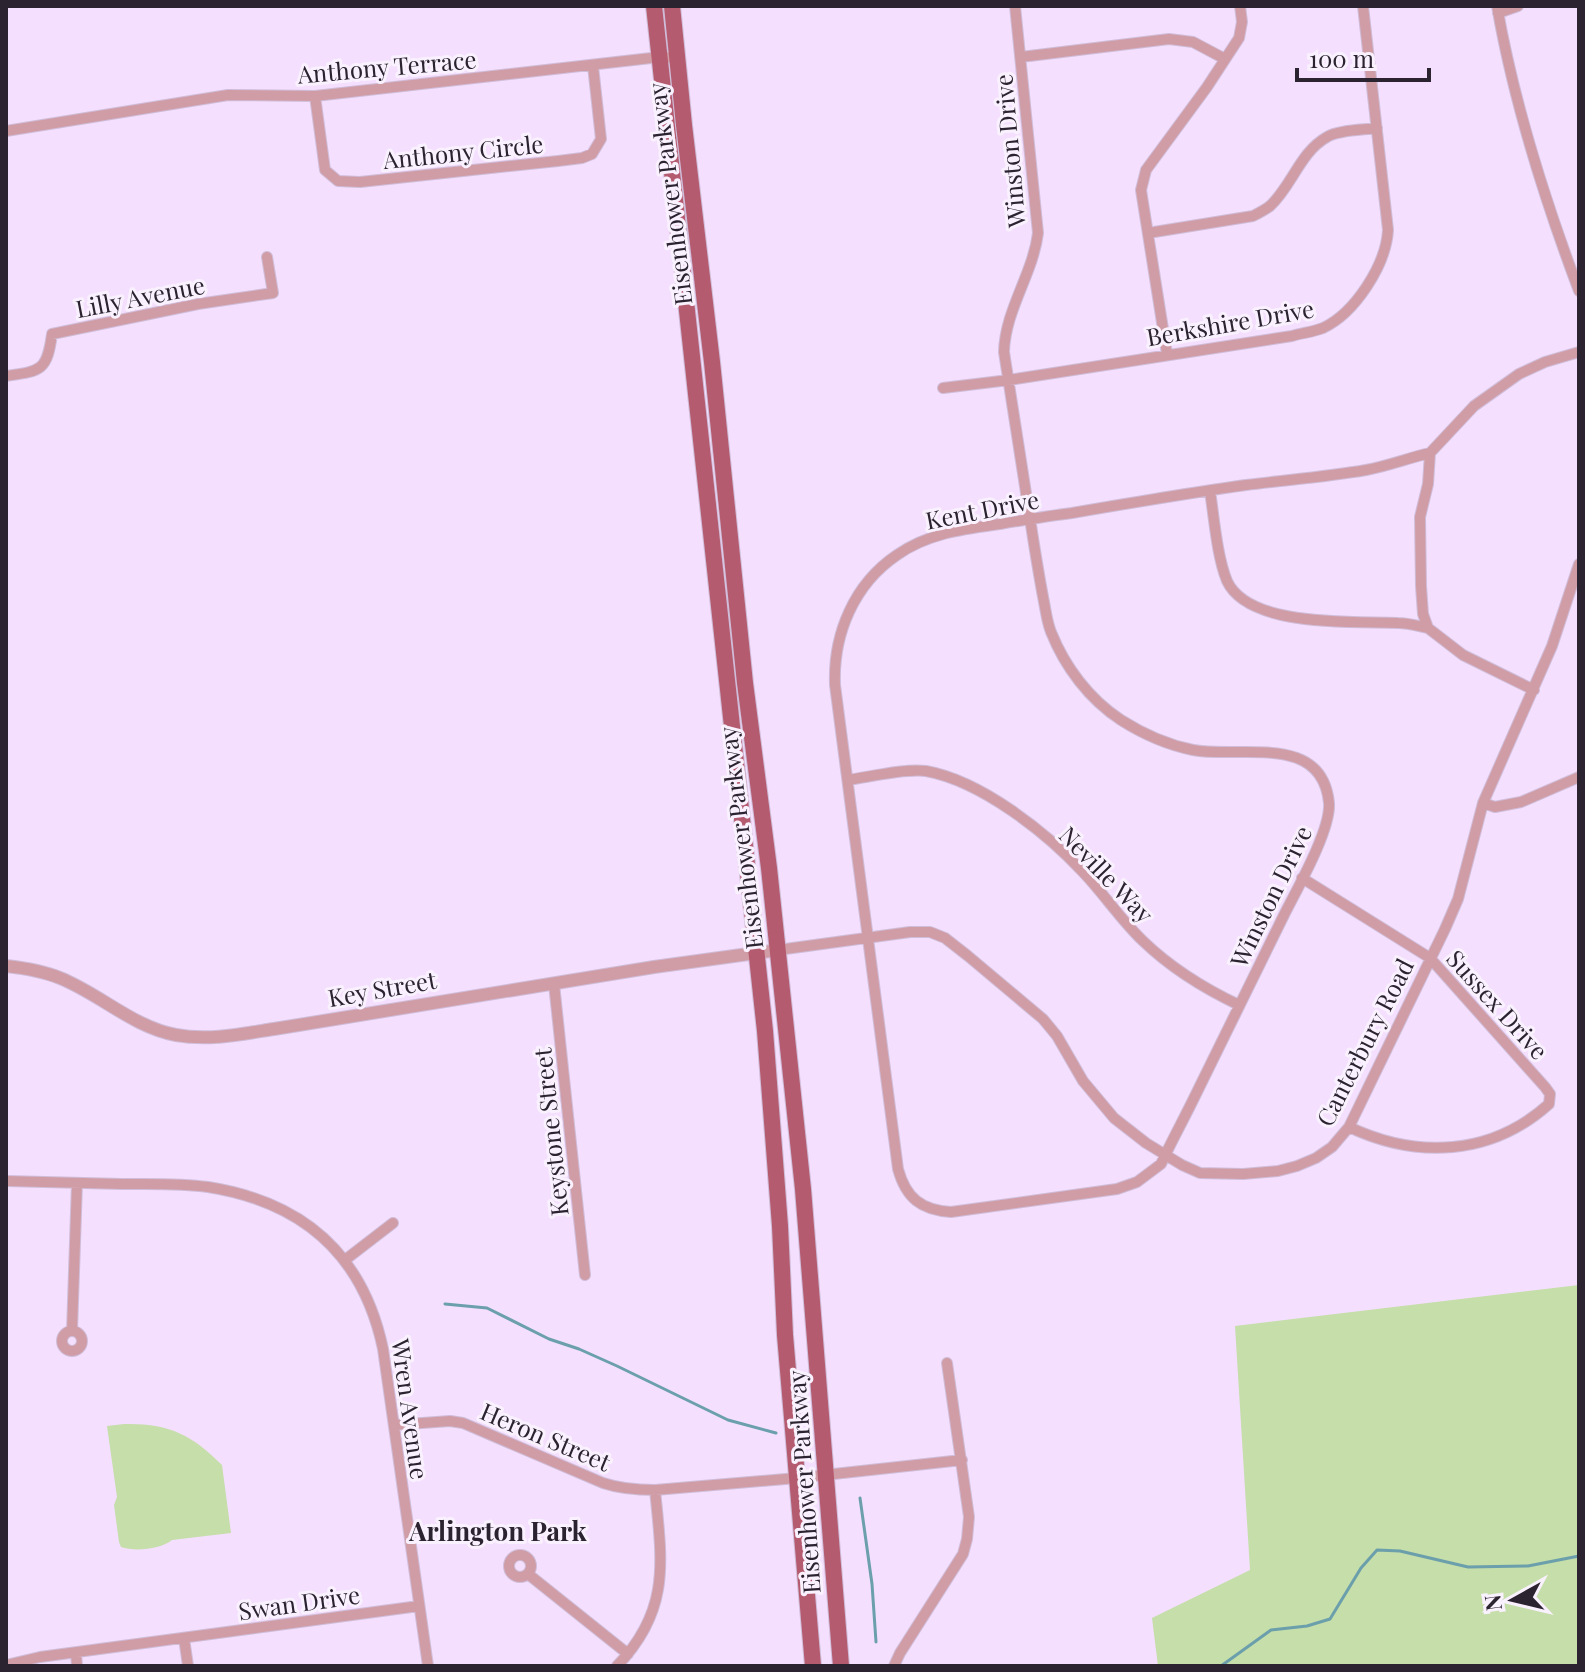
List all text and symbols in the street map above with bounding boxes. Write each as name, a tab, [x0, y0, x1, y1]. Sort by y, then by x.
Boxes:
scale bar	[1297, 32, 1429, 82]
street label: Anthony Terrace	[295, 42, 478, 90]
text: 100 m	[1309, 42, 1374, 74]
street label: Winston Drive	[986, 73, 1032, 230]
street label: Eisenhower Parkway	[639, 81, 699, 307]
street label: Anthony Circle	[380, 127, 545, 175]
street label: Lilly Avenue	[73, 268, 207, 324]
street label: Berkshire Drive	[1144, 292, 1316, 352]
street label: Kent Drive	[923, 482, 1041, 536]
street label: Eisenhower Parkway	[710, 725, 770, 951]
street label: Neville Way	[1053, 819, 1161, 929]
street label: Winston Drive	[1221, 820, 1318, 973]
street label: Sussex Drive	[1440, 942, 1556, 1066]
street label: Canterbury Road	[1308, 953, 1420, 1131]
street label: Key Street	[325, 963, 439, 1013]
street label: Keystone Street	[525, 1046, 575, 1218]
street label: Wren Avenue	[385, 1336, 437, 1481]
street label: Eisenhower Parkway	[779, 1369, 827, 1595]
street label: Heron Street	[476, 1394, 616, 1478]
district label: Arlington Park	[408, 1513, 588, 1548]
north arrow	[1473, 1560, 1553, 1640]
street label: Swan Drive	[236, 1578, 362, 1626]
text: N	[1476, 1593, 1508, 1613]

